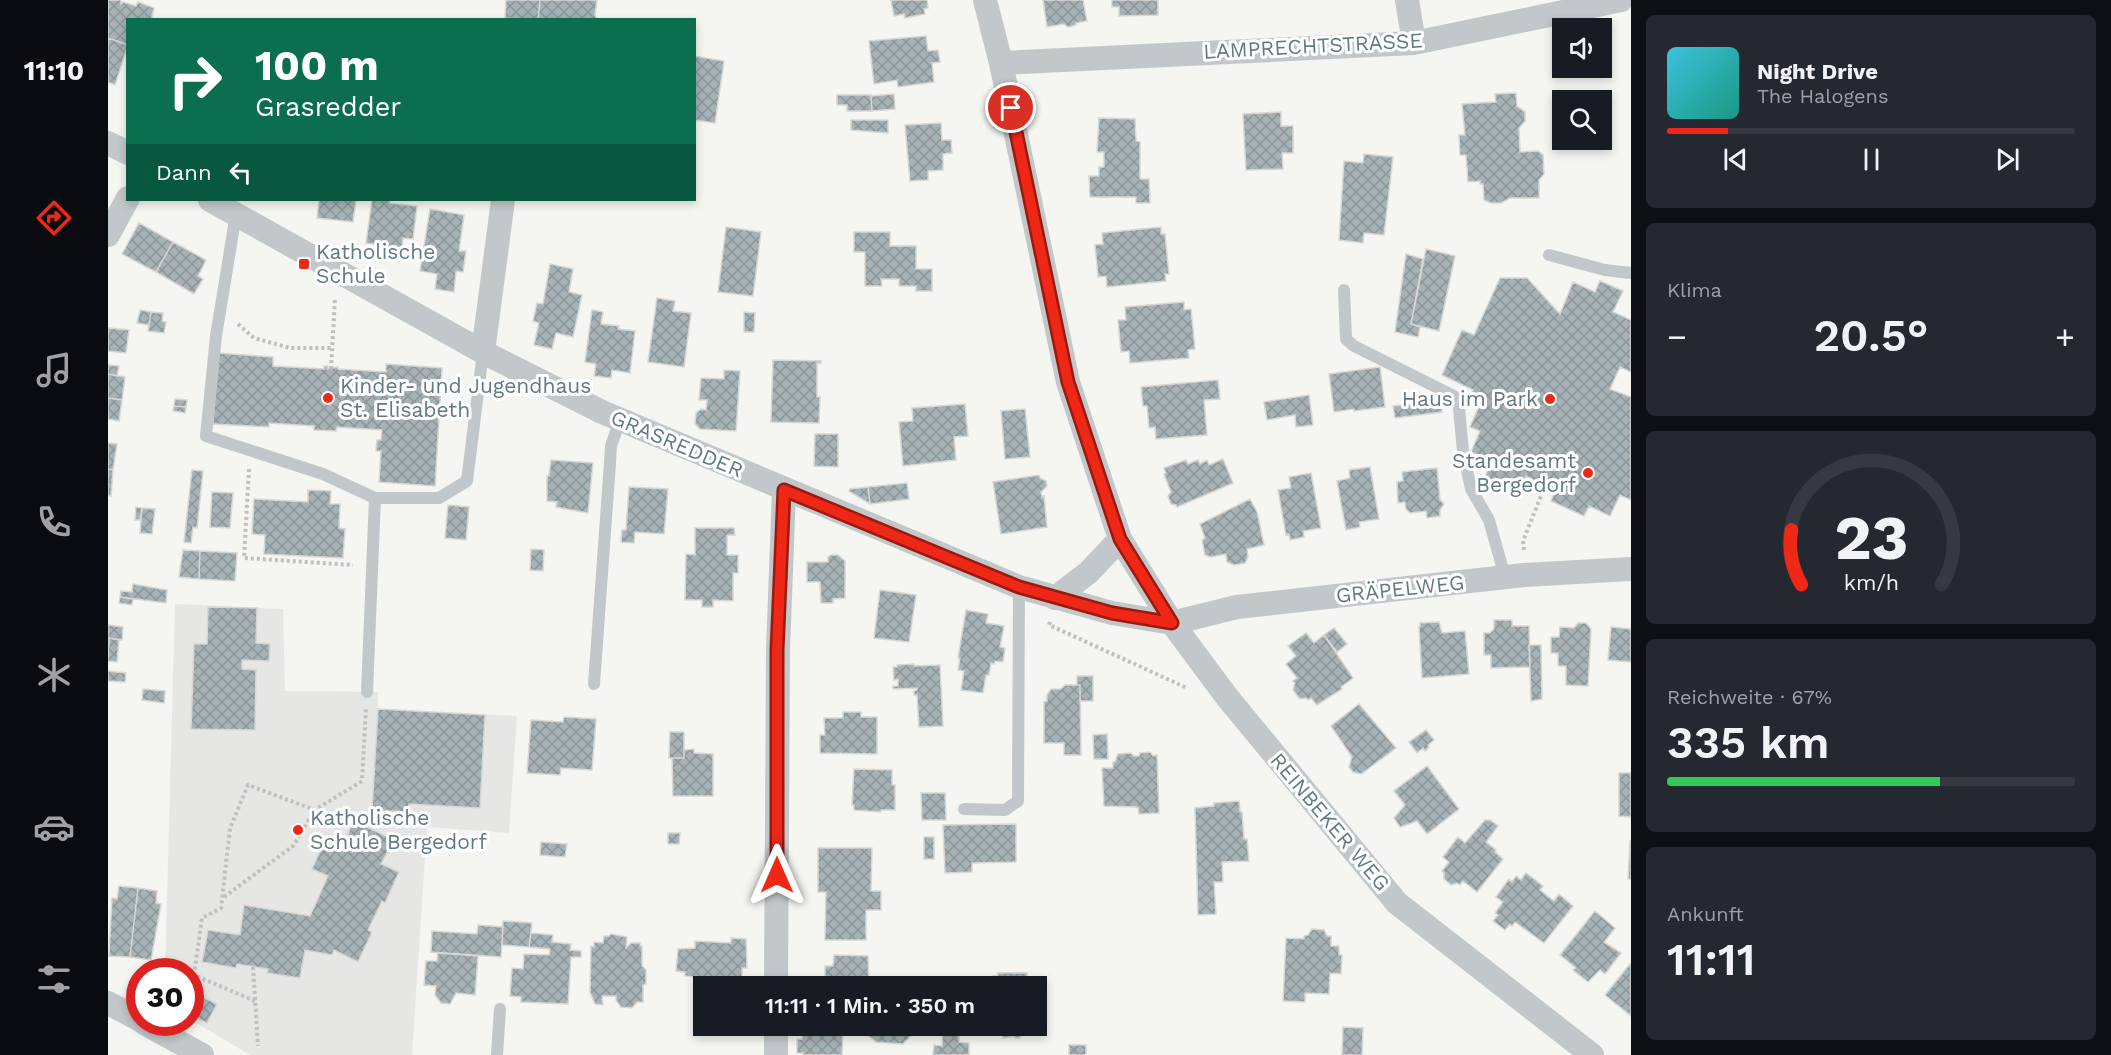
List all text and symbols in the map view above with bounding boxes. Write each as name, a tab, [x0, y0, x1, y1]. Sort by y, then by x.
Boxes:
map controls	[1552, 18, 1612, 150]
button: sound	[1552, 18, 1612, 78]
street label: LAMPRECHTSTRASSE	[1203, 27, 1423, 64]
text: 100 m	[255, 41, 379, 90]
icon: right	[156, 42, 234, 120]
text: 11:10	[24, 55, 84, 87]
text: Night Drive	[1757, 59, 1878, 84]
pin	[985, 82, 1036, 133]
text: The Halogens	[1757, 84, 1889, 108]
button: search	[1552, 90, 1612, 150]
text: Grasredder	[255, 91, 401, 123]
icon: arrive	[994, 91, 1027, 124]
icon: previous	[1719, 143, 1752, 176]
icon: pause	[1855, 143, 1888, 176]
icon: next	[1991, 143, 2024, 176]
icon: left	[224, 156, 257, 189]
text: Dann	[156, 160, 212, 185]
icon: directions	[33, 197, 75, 239]
place label: Katholische Schule	[316, 239, 435, 288]
marker: Katholische Schule	[297, 257, 311, 271]
text: Klima	[1667, 278, 1722, 302]
text: 20.5°	[1813, 309, 1929, 362]
text: −	[1667, 317, 1687, 356]
text: +	[2055, 317, 2075, 356]
icon: music	[33, 349, 75, 391]
place label: Kinder- und Jugendhaus St. Elisabeth	[340, 373, 591, 422]
place label: Haus im Park	[1402, 386, 1538, 411]
marker: Kinder- und Jugendhaus St. Elisabeth	[321, 391, 335, 405]
marker: Haus im Park	[1543, 392, 1557, 406]
street label: GRASREDDER	[607, 404, 747, 483]
place label: Standesamt Bergedorf	[1452, 448, 1576, 497]
marker: Standesamt Bergedorf	[1581, 466, 1595, 480]
icon: phone	[33, 501, 75, 543]
text: 23	[1834, 501, 1908, 574]
street label: GRÄPELWEG	[1335, 569, 1465, 608]
text: km/h	[1843, 570, 1899, 595]
icon: climate	[33, 654, 75, 696]
text: Reichweite · 67%	[1667, 685, 1832, 709]
text: 335 km	[1667, 716, 1830, 769]
street label: REINBEKER WEG	[1265, 748, 1395, 896]
place label: Katholische Schule Bergedorf	[310, 805, 487, 854]
icon: car	[33, 806, 75, 848]
marker: Katholische Schule Bergedorf	[291, 823, 305, 837]
position arrow	[745, 843, 809, 907]
text: Ankunft	[1667, 902, 1744, 926]
text: 11:11	[1667, 933, 1755, 986]
icon: filters	[33, 958, 75, 1000]
speed limit sign: 30	[126, 958, 204, 1036]
text: 11:11 · 1 Min. · 350 m	[765, 993, 975, 1018]

